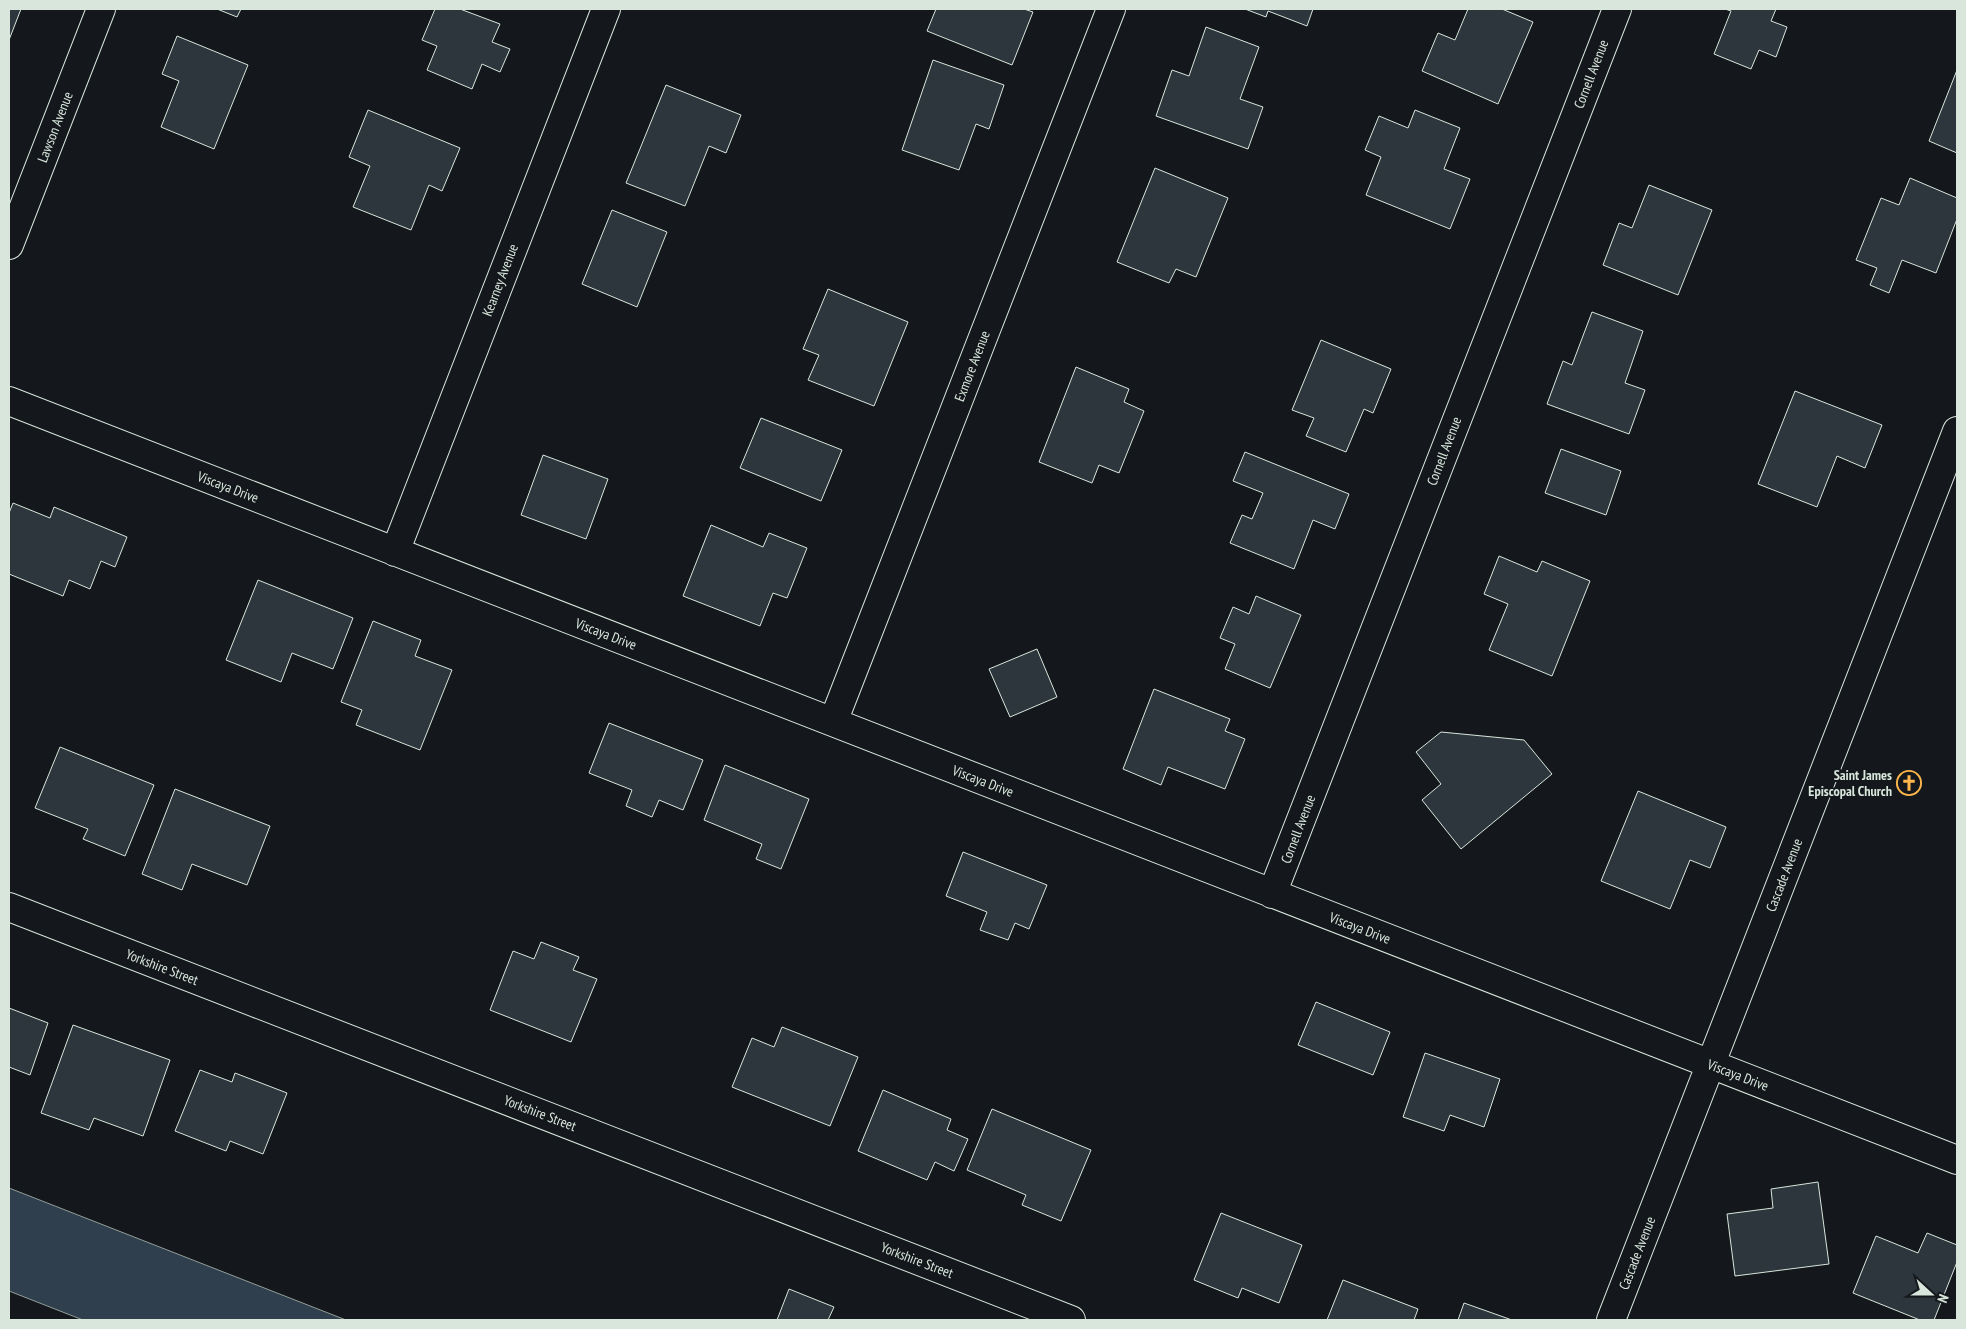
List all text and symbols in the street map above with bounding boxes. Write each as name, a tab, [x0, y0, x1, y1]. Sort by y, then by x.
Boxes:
street label: Cornell Avenue	[1570, 37, 1612, 111]
street label: Lawson Avenue	[33, 89, 77, 165]
street label: Kearney Avenue	[478, 241, 522, 319]
street label: Exmore Avenue	[950, 328, 994, 404]
street label: Cornell Avenue	[1423, 414, 1465, 488]
street label: Viscaya Drive	[194, 467, 261, 507]
street label: Viscaya Drive	[572, 614, 639, 654]
street label: Viscaya Drive	[949, 761, 1016, 801]
place label: Saint James Episcopal Church	[1808, 766, 1892, 800]
church icon: Saint James Episcopal Church	[1896, 770, 1922, 796]
street label: Cornell Avenue	[1277, 792, 1319, 866]
street label: Cascade Avenue	[1762, 836, 1806, 914]
street label: Viscaya Drive	[1326, 908, 1393, 948]
street label: Yorkshire Street	[123, 945, 201, 989]
street label: Viscaya Drive	[1704, 1055, 1771, 1095]
street label: Yorkshire Street	[501, 1091, 579, 1135]
street label: Cascade Avenue	[1615, 1214, 1659, 1292]
street label: Yorkshire Street	[878, 1238, 956, 1282]
north arrow	[1906, 1269, 1956, 1319]
text: N	[1933, 1292, 1953, 1305]

